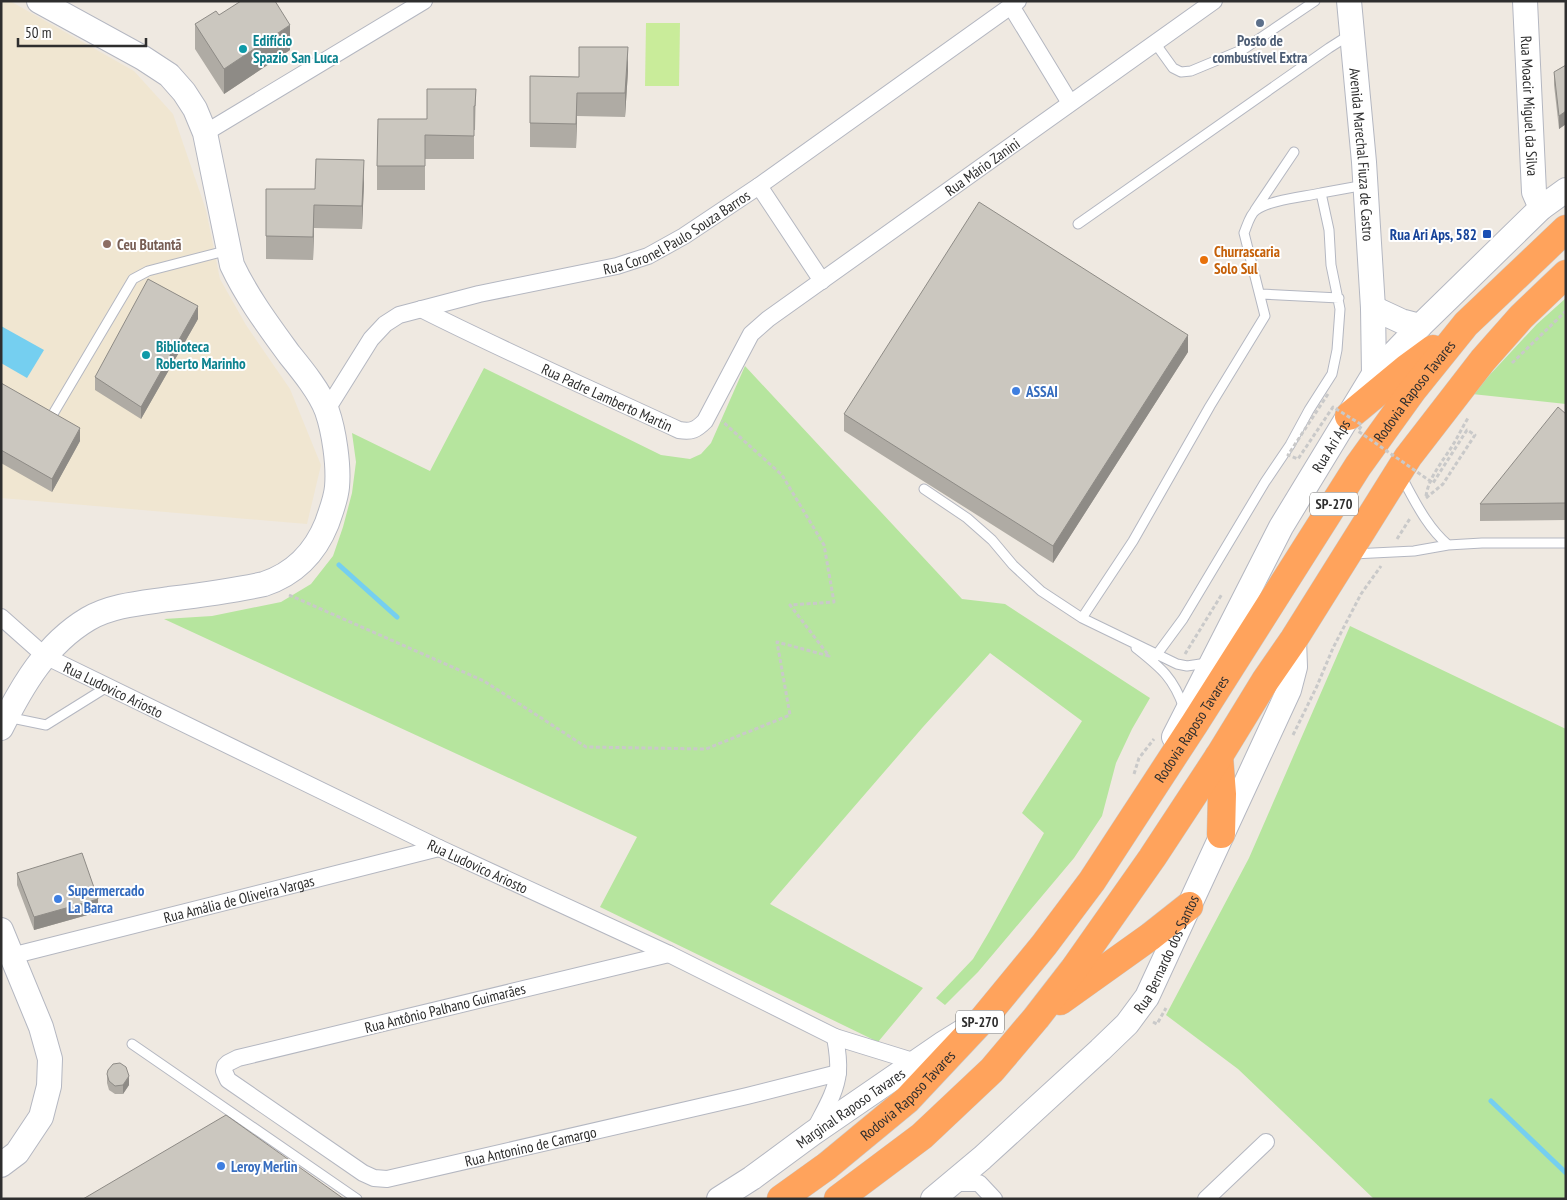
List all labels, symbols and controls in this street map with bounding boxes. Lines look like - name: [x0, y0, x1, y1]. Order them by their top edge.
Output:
- scale bar: [18, 15, 145, 47]
- marker: Posto de combustível Extra: [1254, 17, 1266, 29]
- text: 50 m: [25, 23, 51, 42]
- place label: Edifício Spazio San Luca: [253, 31, 338, 67]
- place label: Posto de combustível Extra: [1212, 31, 1308, 67]
- street label: Rua Moacir Miguel da Silva: [1517, 35, 1543, 176]
- marker: Edifício Spazio San Luca: [237, 43, 249, 55]
- street label: Avenida Marechal Fiuza de Castro: [1346, 67, 1378, 242]
- street label: Rua Mário Zanini: [941, 133, 1023, 200]
- street label: Rua Coronel Paulo Souza Barros: [601, 185, 753, 278]
- place label: Rua Ari Aps, 582: [1390, 225, 1477, 244]
- marker: Rua Ari Aps, 582: [1481, 228, 1493, 240]
- place label: Ceu Butantã: [117, 235, 182, 254]
- marker: Ceu Butantã: [101, 238, 113, 250]
- place label: Churrascaria Solo Sul: [1214, 242, 1280, 278]
- marker: Churrascaria Solo Sul: [1198, 254, 1210, 266]
- street label: Rodovia Raposo Tavares: [1369, 336, 1459, 446]
- place label: Biblioteca Roberto Marinho: [156, 337, 246, 373]
- marker: Biblioteca Roberto Marinho: [140, 349, 152, 361]
- street label: Rua Padre Lamberto Martin: [539, 359, 676, 435]
- place label: ASSAI: [1025, 382, 1058, 401]
- marker: ASSAI: [1010, 385, 1022, 397]
- street label: Rua Ari Aps: [1307, 416, 1354, 475]
- road number: SP-270: [1310, 492, 1358, 516]
- street label: Rua Ludovico Ariosto: [61, 657, 166, 722]
- street label: Rodovia Raposo Tavares: [1150, 672, 1232, 786]
- street label: Rua Ludovico Ariosto: [425, 835, 531, 897]
- street label: Rua Amália de Oliveira Vargas: [162, 870, 316, 927]
- place label: Supermercado La Barca: [68, 881, 145, 917]
- street label: Rua Bernardo dos Santos: [1129, 892, 1202, 1017]
- marker: Supermercado La Barca: [52, 893, 64, 905]
- street label: Rua Antônio Palhano Guimarães: [363, 979, 527, 1037]
- road number: SP-270: [956, 1010, 1004, 1034]
- street label: Rodovia Raposo Tavares: [856, 1046, 959, 1144]
- street label: Marginal Raposo Tavares: [792, 1063, 908, 1152]
- street label: Rua Antonino de Camargo: [463, 1122, 598, 1170]
- place label: Leroy Merlin: [231, 1157, 298, 1176]
- marker: Leroy Merlin: [215, 1160, 227, 1172]

